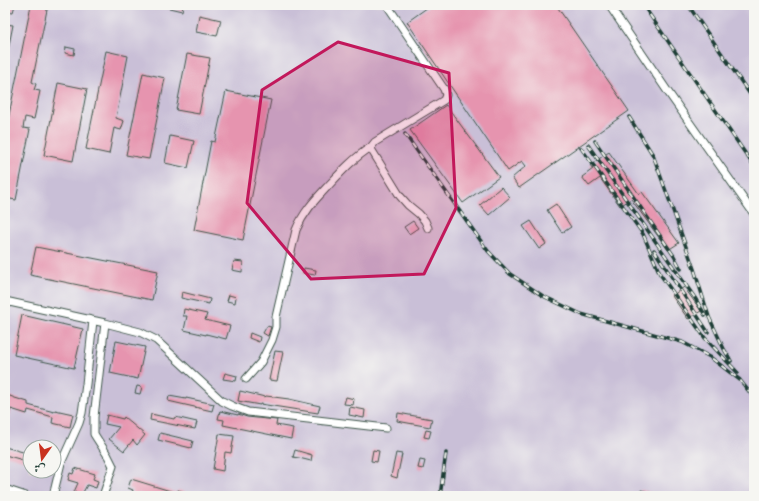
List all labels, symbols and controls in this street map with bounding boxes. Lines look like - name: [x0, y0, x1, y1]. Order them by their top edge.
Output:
- north arrow: [22, 439, 62, 479]
- text: ش: [33, 461, 47, 474]

